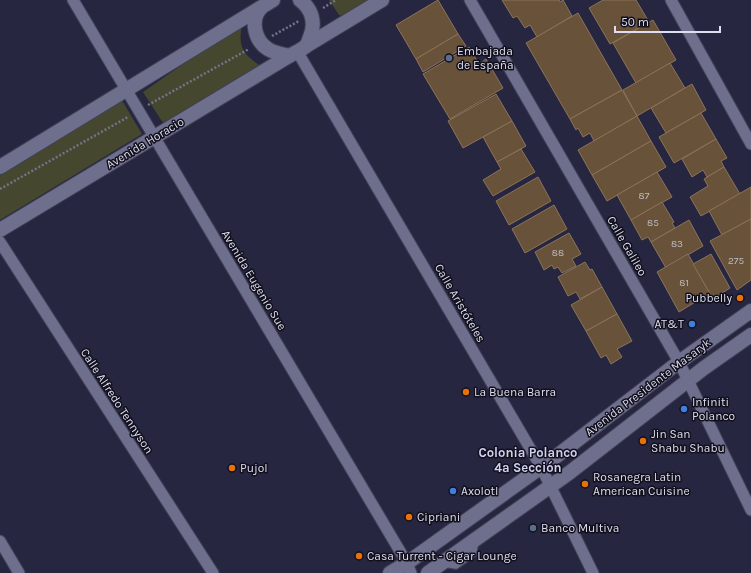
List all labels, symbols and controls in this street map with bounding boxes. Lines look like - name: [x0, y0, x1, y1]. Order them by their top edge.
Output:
- scale bar: [615, 8, 720, 34]
- text: 50 m: [621, 15, 649, 29]
- place label: Embajada de España: [457, 44, 514, 72]
- marker: Embajada de España: [444, 53, 454, 63]
- street label: Avenida Horacio: [104, 114, 186, 172]
- house number: 87: [639, 190, 650, 202]
- street label: Calle Galileo: [604, 213, 650, 279]
- house number: 85: [647, 217, 659, 229]
- street label: Avenida Eugenio Sue: [219, 228, 289, 332]
- house number: 83: [671, 238, 683, 250]
- house number: 88: [552, 247, 564, 259]
- house number: 275: [728, 255, 744, 267]
- street label: Calle Aristóteles: [432, 261, 488, 345]
- house number: 81: [679, 277, 689, 289]
- place label: Pubbelly: [685, 291, 732, 305]
- marker: Pubbelly: [735, 293, 745, 303]
- place label: AT&T: [655, 317, 684, 331]
- marker: AT&T: [687, 319, 697, 329]
- street label: Avenida Presidente Masaryk: [582, 335, 714, 439]
- street label: Calle Alfredo Tennyson: [78, 346, 156, 456]
- place label: La Buena Barra: [474, 385, 556, 399]
- marker: La Buena Barra: [461, 387, 471, 397]
- place label: Infiniti Polanco: [692, 395, 735, 423]
- marker: Infiniti Polanco: [679, 404, 689, 414]
- place label: Jin San Shabu Shabu: [651, 427, 725, 455]
- marker: Jin San Shabu Shabu: [638, 436, 648, 446]
- district label: Colonia Polanco 4ª Sección: [479, 445, 577, 475]
- place label: Pujol: [240, 461, 268, 475]
- marker: Pujol: [227, 463, 237, 473]
- place label: Rosanegra Latin American Cuisine: [593, 470, 690, 498]
- marker: Rosanegra Latin American Cuisine: [580, 479, 590, 489]
- place label: Axolotl: [461, 484, 498, 498]
- marker: Axolotl: [448, 486, 458, 496]
- place label: Cipriani: [417, 510, 460, 524]
- marker: Cipriani: [404, 512, 414, 522]
- place label: Banco Multiva: [541, 521, 619, 535]
- marker: Banco Multiva: [528, 523, 538, 533]
- place label: Casa Turrent - Cigar Lounge: [367, 549, 517, 563]
- marker: Casa Turrent - Cigar Lounge: [354, 551, 364, 561]

